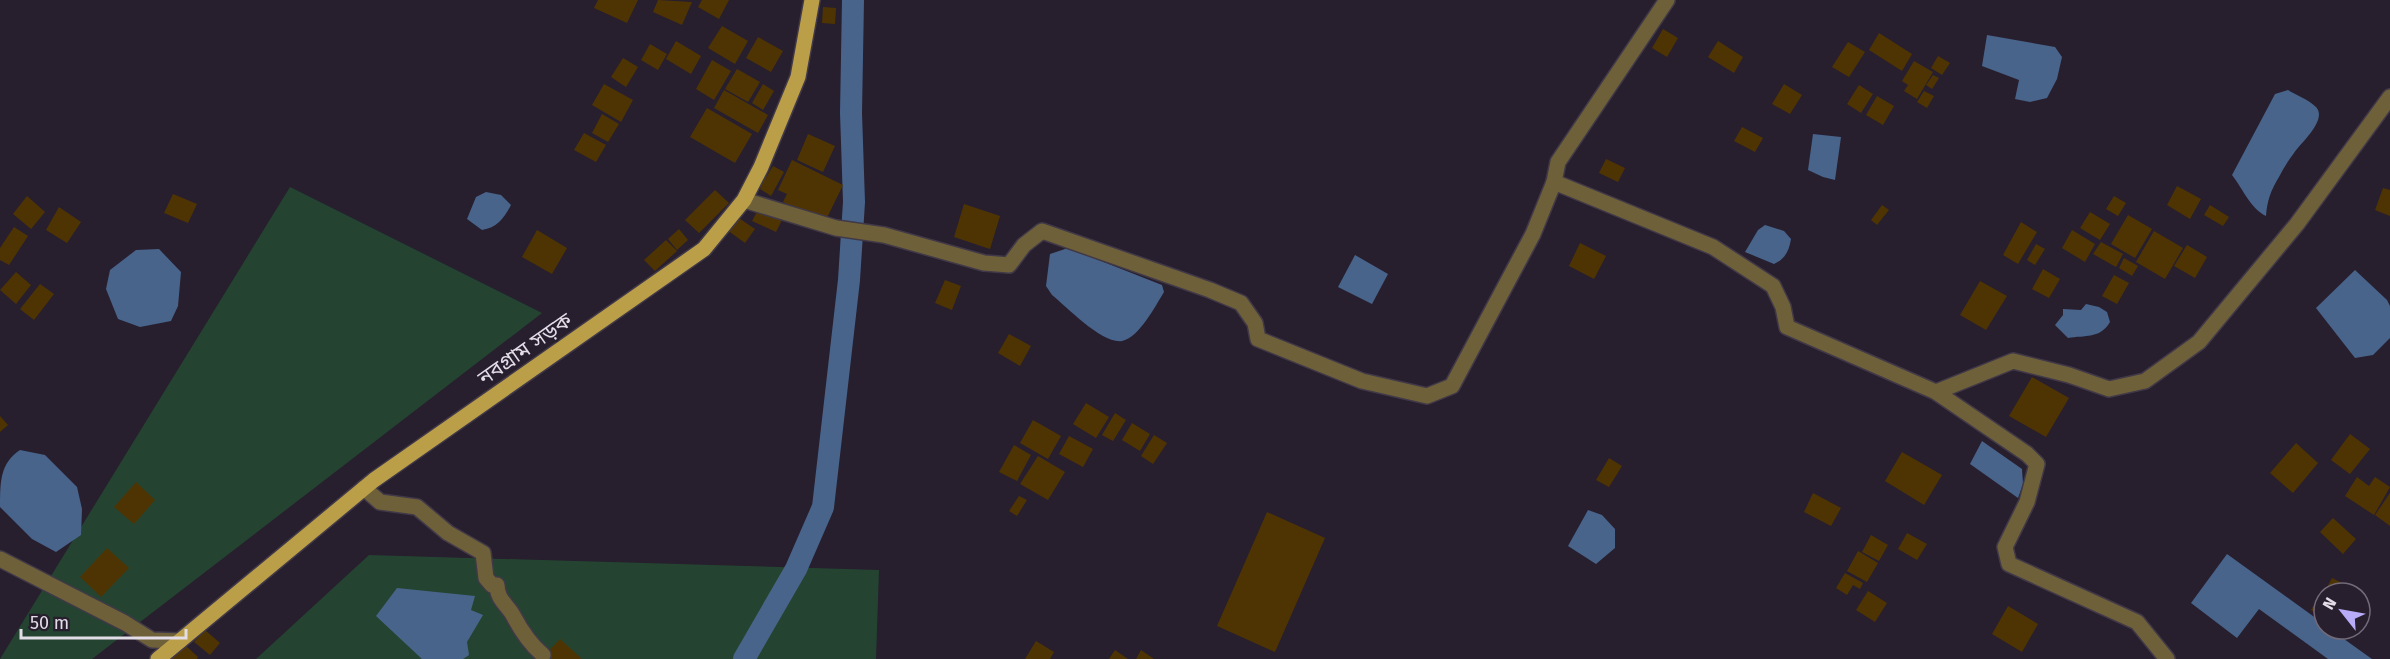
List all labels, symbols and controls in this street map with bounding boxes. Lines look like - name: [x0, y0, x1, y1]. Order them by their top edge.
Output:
- street label: নবগ্রাম সড়ক: [472, 307, 578, 391]
- north arrow: [2312, 581, 2372, 641]
- text: N: [2319, 594, 2340, 613]
- scale bar: [21, 602, 186, 640]
- text: 50 m: [30, 612, 69, 634]

